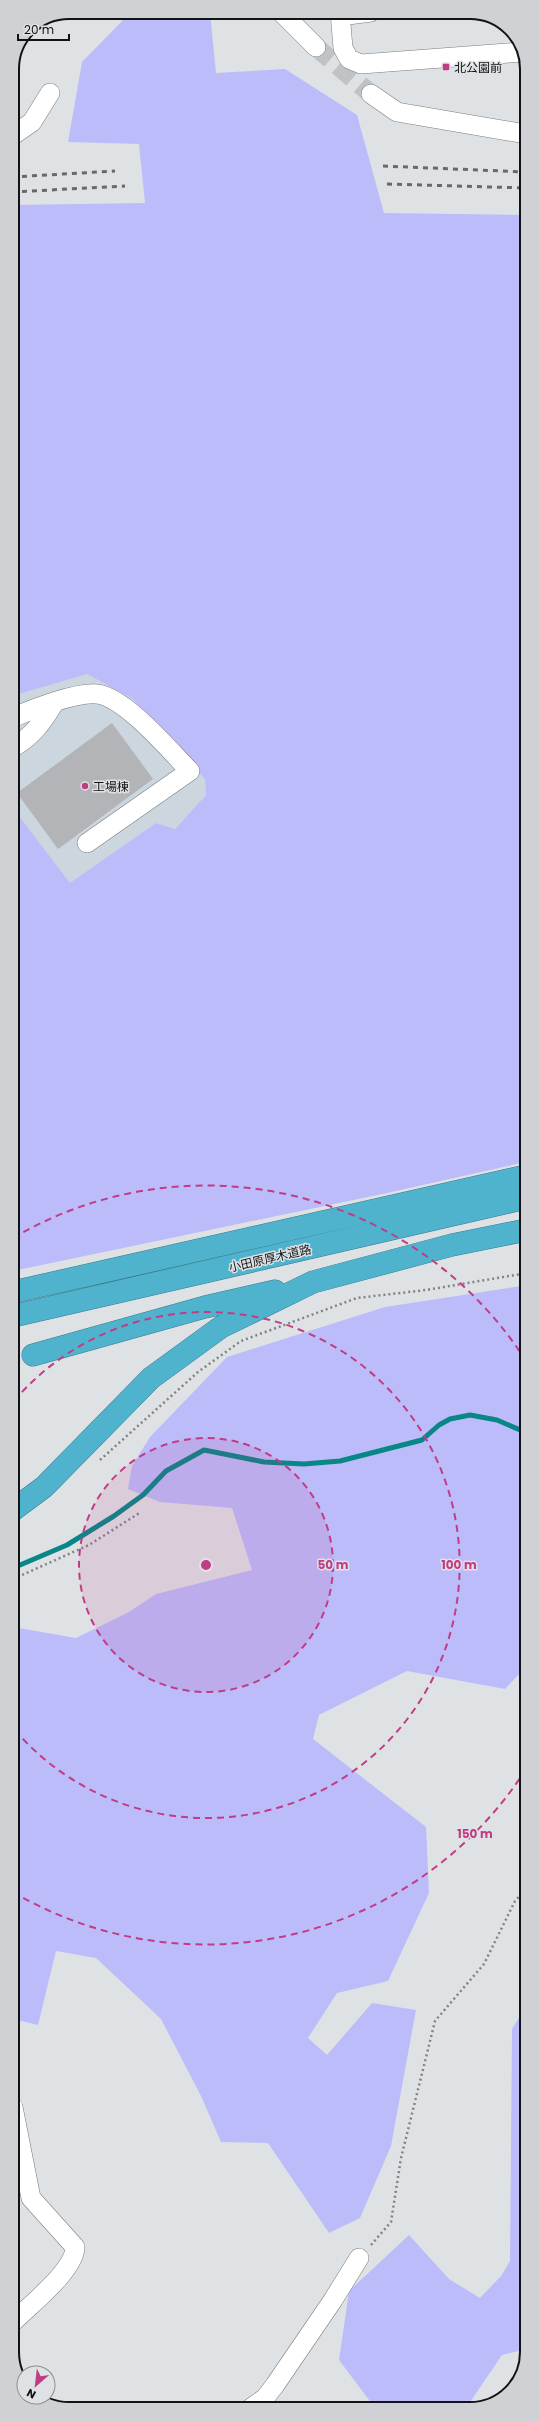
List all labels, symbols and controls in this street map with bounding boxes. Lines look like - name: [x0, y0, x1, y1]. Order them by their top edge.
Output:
- scale bar: [18, 16, 69, 42]
- text: 20 m: [24, 21, 54, 38]
- place label: 北公園前: [454, 59, 502, 76]
- marker: 北公園前: [441, 62, 451, 72]
- place label: 工場棟: [93, 778, 129, 795]
- marker: 工場棟: [80, 781, 90, 791]
- street label: 小田原厚木道路: [227, 1240, 313, 1276]
- text: 50 m: [318, 1556, 349, 1573]
- text: 100 m: [441, 1556, 477, 1573]
- centre of rings: [199, 1558, 213, 1572]
- text: 150 m: [457, 1825, 493, 1842]
- north arrow: [16, 2365, 56, 2405]
- text: N: [24, 2385, 39, 2403]

